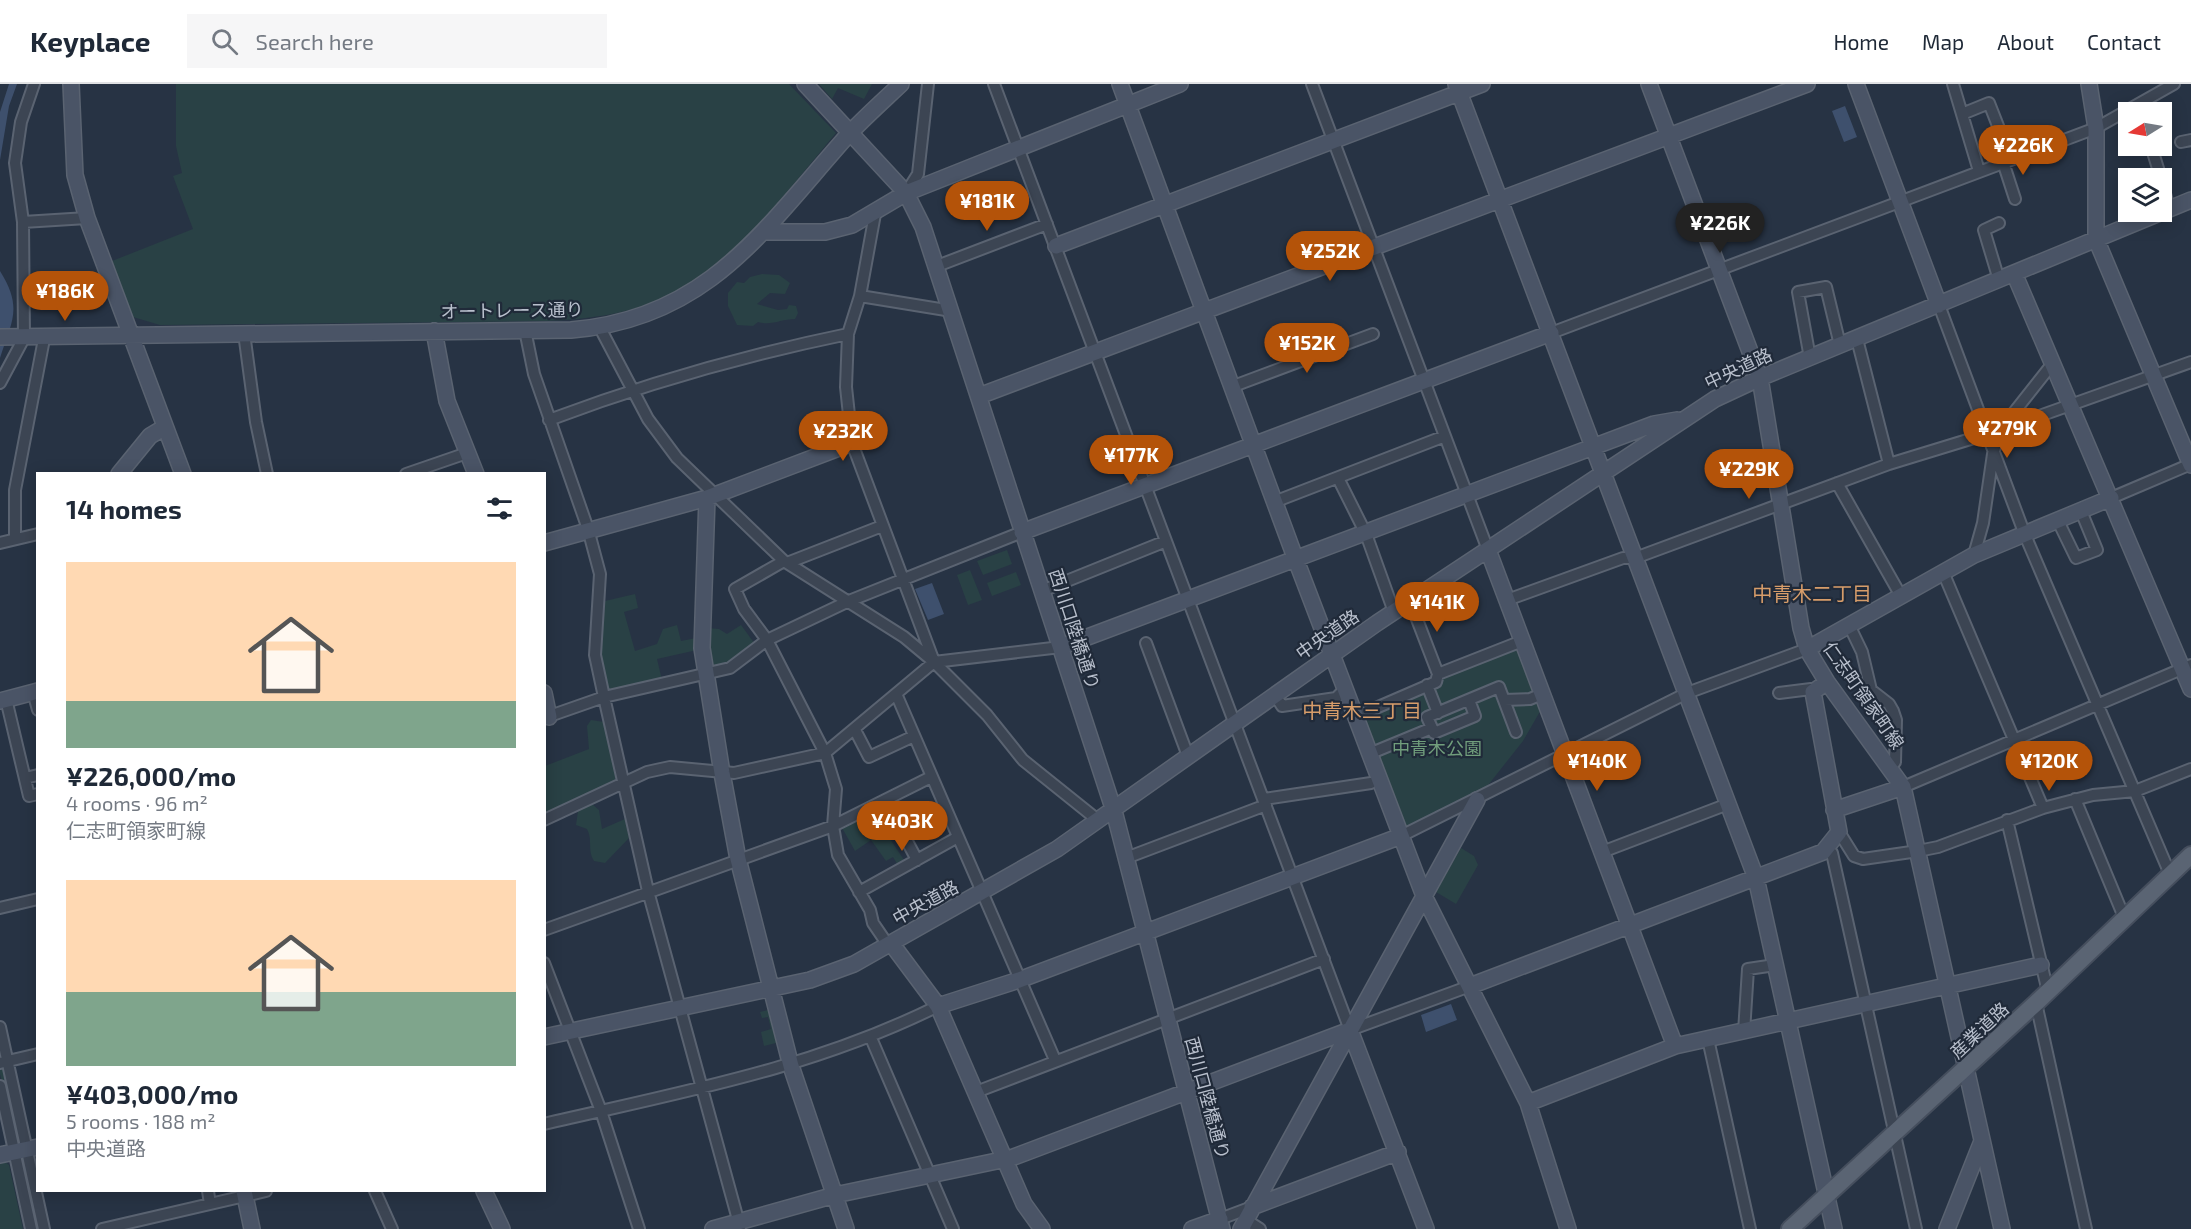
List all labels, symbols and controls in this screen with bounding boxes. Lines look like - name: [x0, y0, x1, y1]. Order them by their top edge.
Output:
- search box: [187, 14, 607, 68]
- text: Keyplace: [30, 24, 151, 58]
- icon: search: [208, 25, 241, 58]
- text: Search here: [256, 28, 374, 54]
- text: Home: [1833, 29, 1889, 54]
- text: Map: [1922, 29, 1964, 54]
- text: About: [1997, 29, 2054, 54]
- text: Contact: [2087, 29, 2161, 54]
- north arrow: [2118, 102, 2172, 156]
- map controls: [2118, 102, 2172, 222]
- pin: ¥226K: [1981, 125, 2065, 176]
- text: ¥226K: [1993, 132, 2054, 156]
- button: layers: [2118, 168, 2172, 222]
- pin: ¥181K: [945, 181, 1029, 232]
- text: ¥181K: [959, 188, 1015, 212]
- pin: ¥226K: [1678, 203, 1762, 254]
- text: ¥226K: [1690, 210, 1751, 234]
- pin: ¥252K: [1288, 231, 1372, 282]
- text: ¥252K: [1300, 238, 1360, 262]
- pin: ¥186K: [23, 271, 107, 322]
- text: ¥186K: [36, 278, 94, 302]
- street label: オートレース通り: [440, 298, 584, 322]
- pin: ¥152K: [1265, 323, 1349, 374]
- text: ¥152K: [1278, 330, 1336, 354]
- street label: 中央道路: [1701, 343, 1775, 393]
- pin: ¥279K: [1965, 408, 2049, 459]
- pin: ¥232K: [801, 411, 885, 462]
- text: ¥279K: [1977, 415, 2037, 439]
- text: ¥232K: [813, 418, 873, 442]
- pin: ¥177K: [1089, 435, 1173, 486]
- text: ¥177K: [1103, 442, 1159, 466]
- pin: ¥229K: [1707, 449, 1791, 500]
- text: ¥229K: [1719, 456, 1780, 480]
- icon: filters: [483, 492, 516, 525]
- text: 14 homes: [66, 493, 182, 524]
- street label: 西川口陸橋通り: [1045, 566, 1105, 692]
- district label: 中青木二丁目: [1752, 581, 1872, 605]
- pin: ¥141K: [1395, 582, 1479, 633]
- text: ¥141K: [1409, 589, 1465, 613]
- icon: home: [237, 601, 345, 709]
- street label: 中央道路: [1291, 604, 1363, 664]
- street label: 仁志町領家町線: [1819, 637, 1909, 753]
- district label: 中青木三丁目: [1302, 698, 1422, 722]
- park label: 中青木公園: [1392, 737, 1482, 759]
- pin: ¥140K: [1555, 741, 1639, 792]
- pin: ¥120K: [2007, 741, 2091, 792]
- text: ¥140K: [1567, 748, 1627, 772]
- text: ¥120K: [2020, 748, 2078, 772]
- text: ¥226,000/mo: [66, 760, 236, 791]
- text: 4 rooms · 96 m²: [66, 791, 208, 815]
- pin: ¥403K: [860, 801, 944, 852]
- text: ¥403K: [871, 808, 933, 832]
- text: 仁志町領家町線: [66, 818, 206, 842]
- street label: 中央道路: [888, 875, 962, 929]
- icon: home: [237, 919, 345, 1027]
- street label: 産業道路: [1945, 997, 2013, 1063]
- street label: 西川口陸橋通り: [1181, 1034, 1235, 1162]
- text: ¥403,000/mo: [66, 1078, 238, 1109]
- text: 5 rooms · 188 m²: [66, 1109, 215, 1133]
- text: 中央道路: [66, 1136, 146, 1160]

